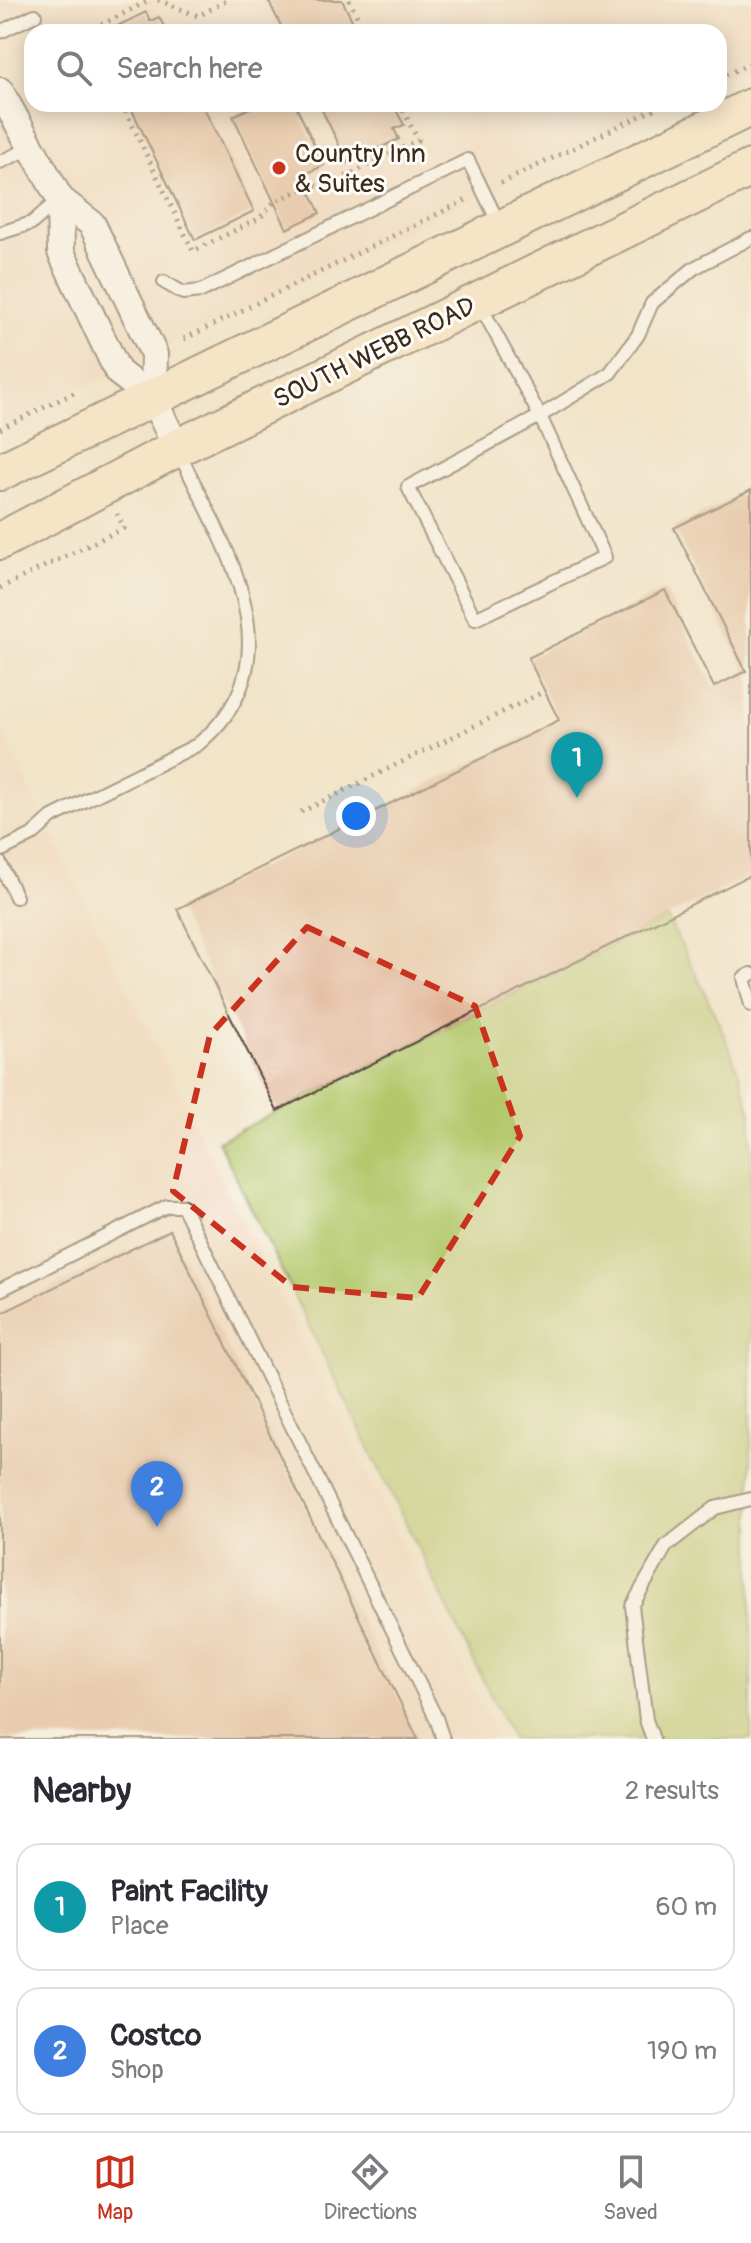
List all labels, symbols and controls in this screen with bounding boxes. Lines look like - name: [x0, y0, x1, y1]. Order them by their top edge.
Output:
- search box: [24, 24, 727, 112]
- icon: search: [52, 46, 96, 90]
- text: Search here: [116, 50, 263, 87]
- place label: Country Inn & Suites: [295, 138, 426, 200]
- marker: Country Inn & Suites: [270, 159, 288, 177]
- street label: SOUTH WEBB ROAD: [268, 290, 481, 416]
- pin: 1: [551, 732, 603, 798]
- your location: [336, 796, 376, 836]
- pin: 2: [131, 1461, 183, 1527]
- text: Nearby: [32, 1770, 131, 1813]
- text: 2 results: [625, 1775, 719, 1807]
- text: Paint Facility: [110, 1873, 268, 1910]
- text: 1: [55, 1891, 65, 1923]
- text: 60 m: [655, 1891, 717, 1923]
- text: Place: [110, 1910, 169, 1942]
- text: Costco: [110, 2017, 201, 2054]
- text: 2: [53, 2035, 67, 2067]
- text: 190 m: [647, 2035, 717, 2067]
- text: Shop: [110, 2054, 164, 2086]
- tab: Map: [93, 2150, 137, 2226]
- tab: Directions: [324, 2150, 417, 2226]
- tab: Saved: [603, 2150, 658, 2226]

